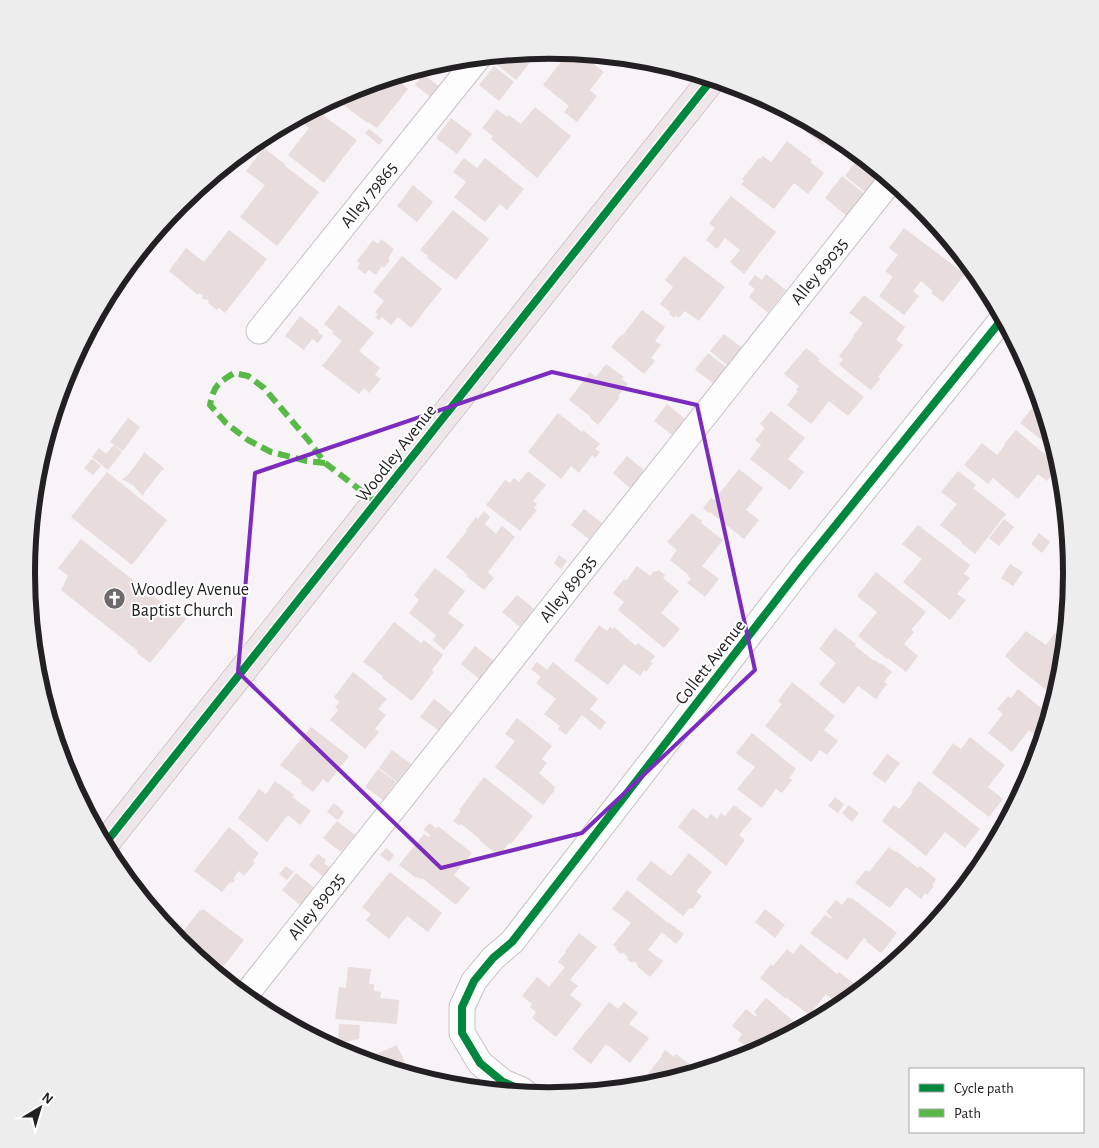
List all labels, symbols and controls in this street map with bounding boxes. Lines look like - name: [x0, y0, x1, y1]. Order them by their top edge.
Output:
- street label: Alley 79865: [338, 159, 401, 231]
- street label: Alley 89035: [788, 235, 851, 309]
- street label: Woodley Avenue: [353, 402, 440, 506]
- street label: Alley 89035: [536, 552, 600, 626]
- place label: Woodley Avenue Baptist Church: [131, 581, 249, 620]
- church icon: Woodley Avenue Baptist Church: [103, 587, 127, 611]
- street label: Collett Avenue: [672, 617, 749, 708]
- street label: Alley 89035: [285, 870, 349, 944]
- legend: [909, 1068, 1084, 1133]
- text: Cycle path: [954, 1081, 1014, 1096]
- north arrow: [15, 1083, 65, 1133]
- text: N: [39, 1090, 56, 1107]
- text: Path: [954, 1106, 981, 1121]

